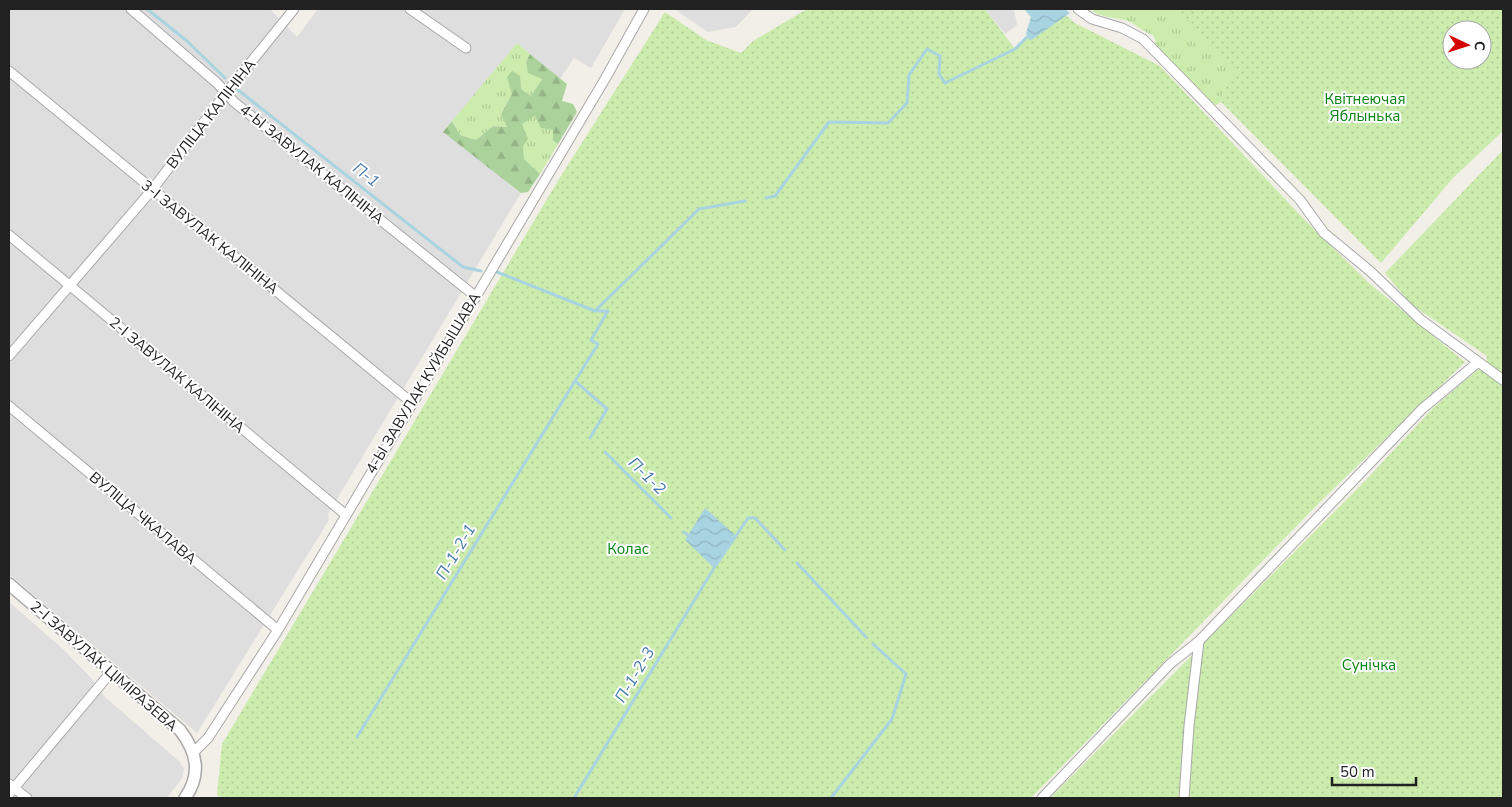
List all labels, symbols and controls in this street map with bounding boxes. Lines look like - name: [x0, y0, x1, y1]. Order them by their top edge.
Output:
- north arrow: [1442, 20, 1492, 70]
- text: С: [1470, 40, 1489, 52]
- street label: ВУЛІЦА КАЛІНІНА: [162, 55, 260, 173]
- park label: Квітнеючая Яблынька: [1324, 89, 1406, 126]
- street label: 4-Ы ЗАВУЛАК КАЛІНІНА: [236, 100, 388, 228]
- water label: П-1: [348, 158, 384, 192]
- street label: 3-І ЗАВУЛАК КАЛІНІНА: [137, 175, 283, 299]
- street label: 4-Ы ЗАВУЛАК КУЙБЫШАВА: [361, 289, 485, 477]
- street label: 2-І ЗАВУЛАК КАЛІНІНА: [105, 312, 249, 438]
- water label: П-1-2: [623, 452, 671, 500]
- street label: ВУЛІЦА ЧКАЛАВА: [85, 467, 201, 569]
- water label: П-1-2-1: [431, 520, 481, 584]
- park label: Колас: [607, 539, 649, 559]
- street label: 2-І ЗАВУЛАК ЦІМІРАЗЕВА: [26, 596, 182, 736]
- water label: П-1-2-3: [610, 643, 660, 707]
- park label: Сунічка: [1342, 655, 1396, 675]
- scale bar: [1332, 754, 1416, 786]
- text: 50 m: [1340, 762, 1375, 782]

